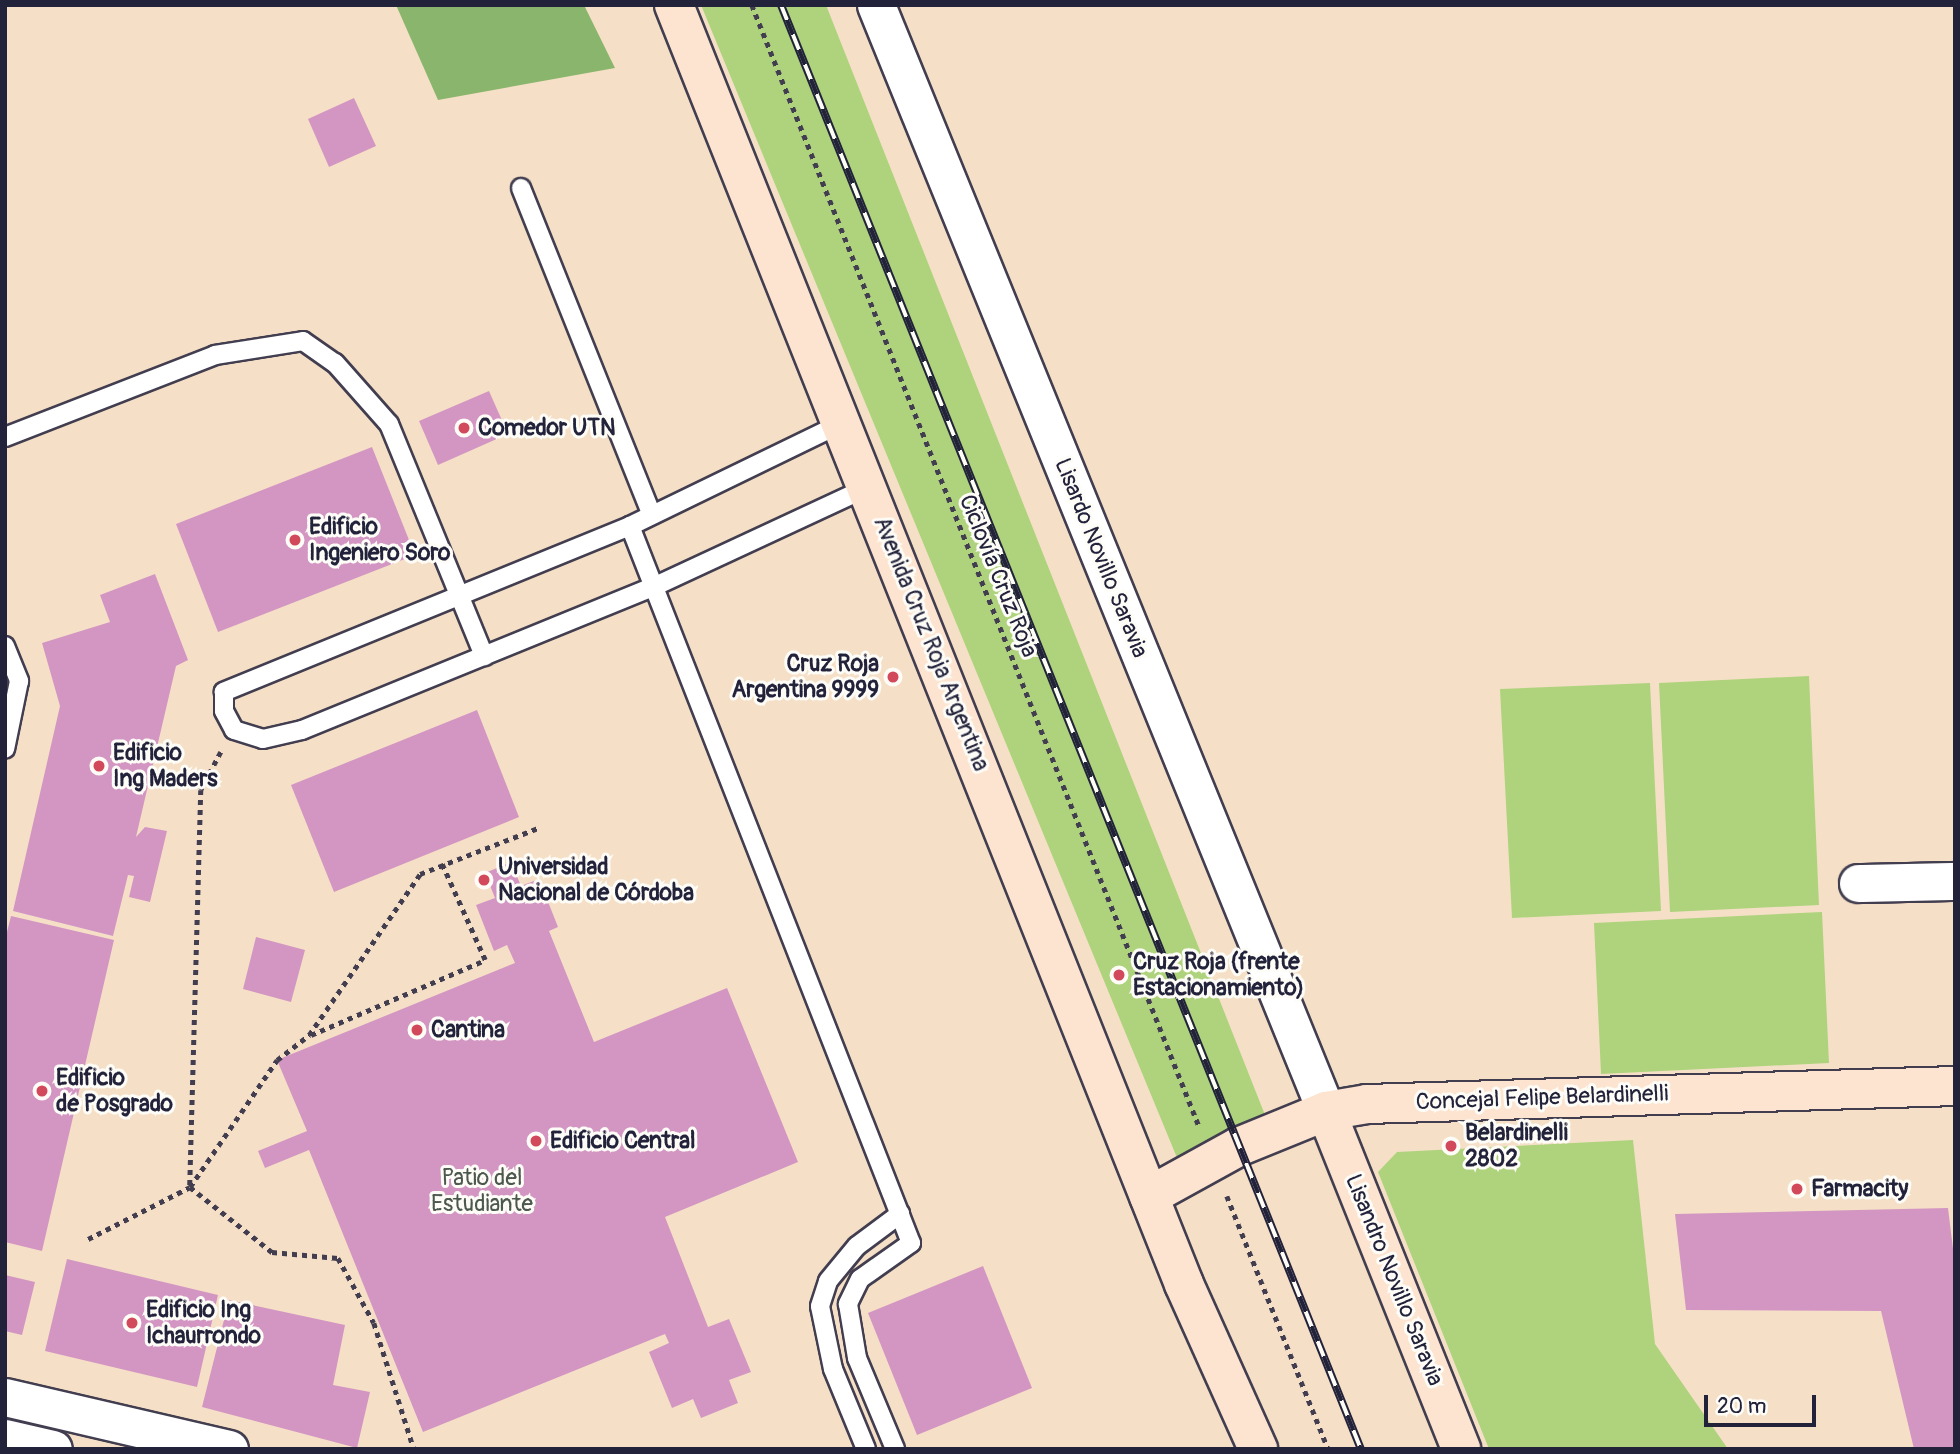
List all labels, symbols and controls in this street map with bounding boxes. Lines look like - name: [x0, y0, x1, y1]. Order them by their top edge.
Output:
- place label: Comedor UTN: [478, 414, 616, 442]
- marker: Comedor UTN: [456, 420, 472, 436]
- street label: Lisardo Novillo Saravia: [1048, 454, 1154, 662]
- street label: Ciclovía Cruz Roja: [953, 491, 1043, 661]
- place label: Edificio Ingeniero Soro: [309, 513, 450, 567]
- street label: Avenida Cruz Roja Argentina: [867, 513, 995, 775]
- marker: Edificio Ingeniero Soro: [287, 532, 303, 548]
- place label: Cruz Roja Argentina 9999: [731, 650, 879, 704]
- marker: Cruz Roja Argentina 9999: [885, 669, 901, 685]
- place label: Edificio Ing Maders: [113, 739, 218, 793]
- marker: Edificio Ing Maders: [91, 758, 107, 774]
- place label: Universidad Nacional de Córdoba: [498, 853, 694, 907]
- marker: Universidad Nacional de Córdoba: [476, 872, 492, 888]
- place label: Cruz Roja (frente Estacionamiento): [1133, 948, 1304, 1002]
- marker: Cruz Roja (frente Estacionamiento): [1111, 967, 1127, 983]
- place label: Cantina: [431, 1016, 505, 1044]
- marker: Cantina: [409, 1022, 425, 1038]
- place label: Edificio de Posgrado: [56, 1064, 173, 1118]
- street label: Concejal Felipe Belardinelli: [1415, 1080, 1669, 1116]
- marker: Edificio de Posgrado: [34, 1083, 50, 1099]
- place label: Belardinelli 2802: [1465, 1119, 1568, 1173]
- place label: Edificio Central: [550, 1127, 695, 1155]
- marker: Edificio Central: [528, 1133, 544, 1149]
- marker: Belardinelli 2802: [1443, 1138, 1459, 1154]
- park label: Patio del Estudiante: [431, 1164, 533, 1218]
- street label: Lisandro Novillo Saravia: [1339, 1170, 1449, 1390]
- place label: Farmacity: [1811, 1175, 1908, 1203]
- marker: Farmacity: [1789, 1181, 1805, 1197]
- place label: Edificio Ing Ichaurrondo: [146, 1296, 261, 1350]
- marker: Edificio Ing Ichaurrondo: [124, 1315, 140, 1331]
- scale bar: [1708, 1380, 1820, 1424]
- text: 20 m: [1717, 1393, 1766, 1420]

